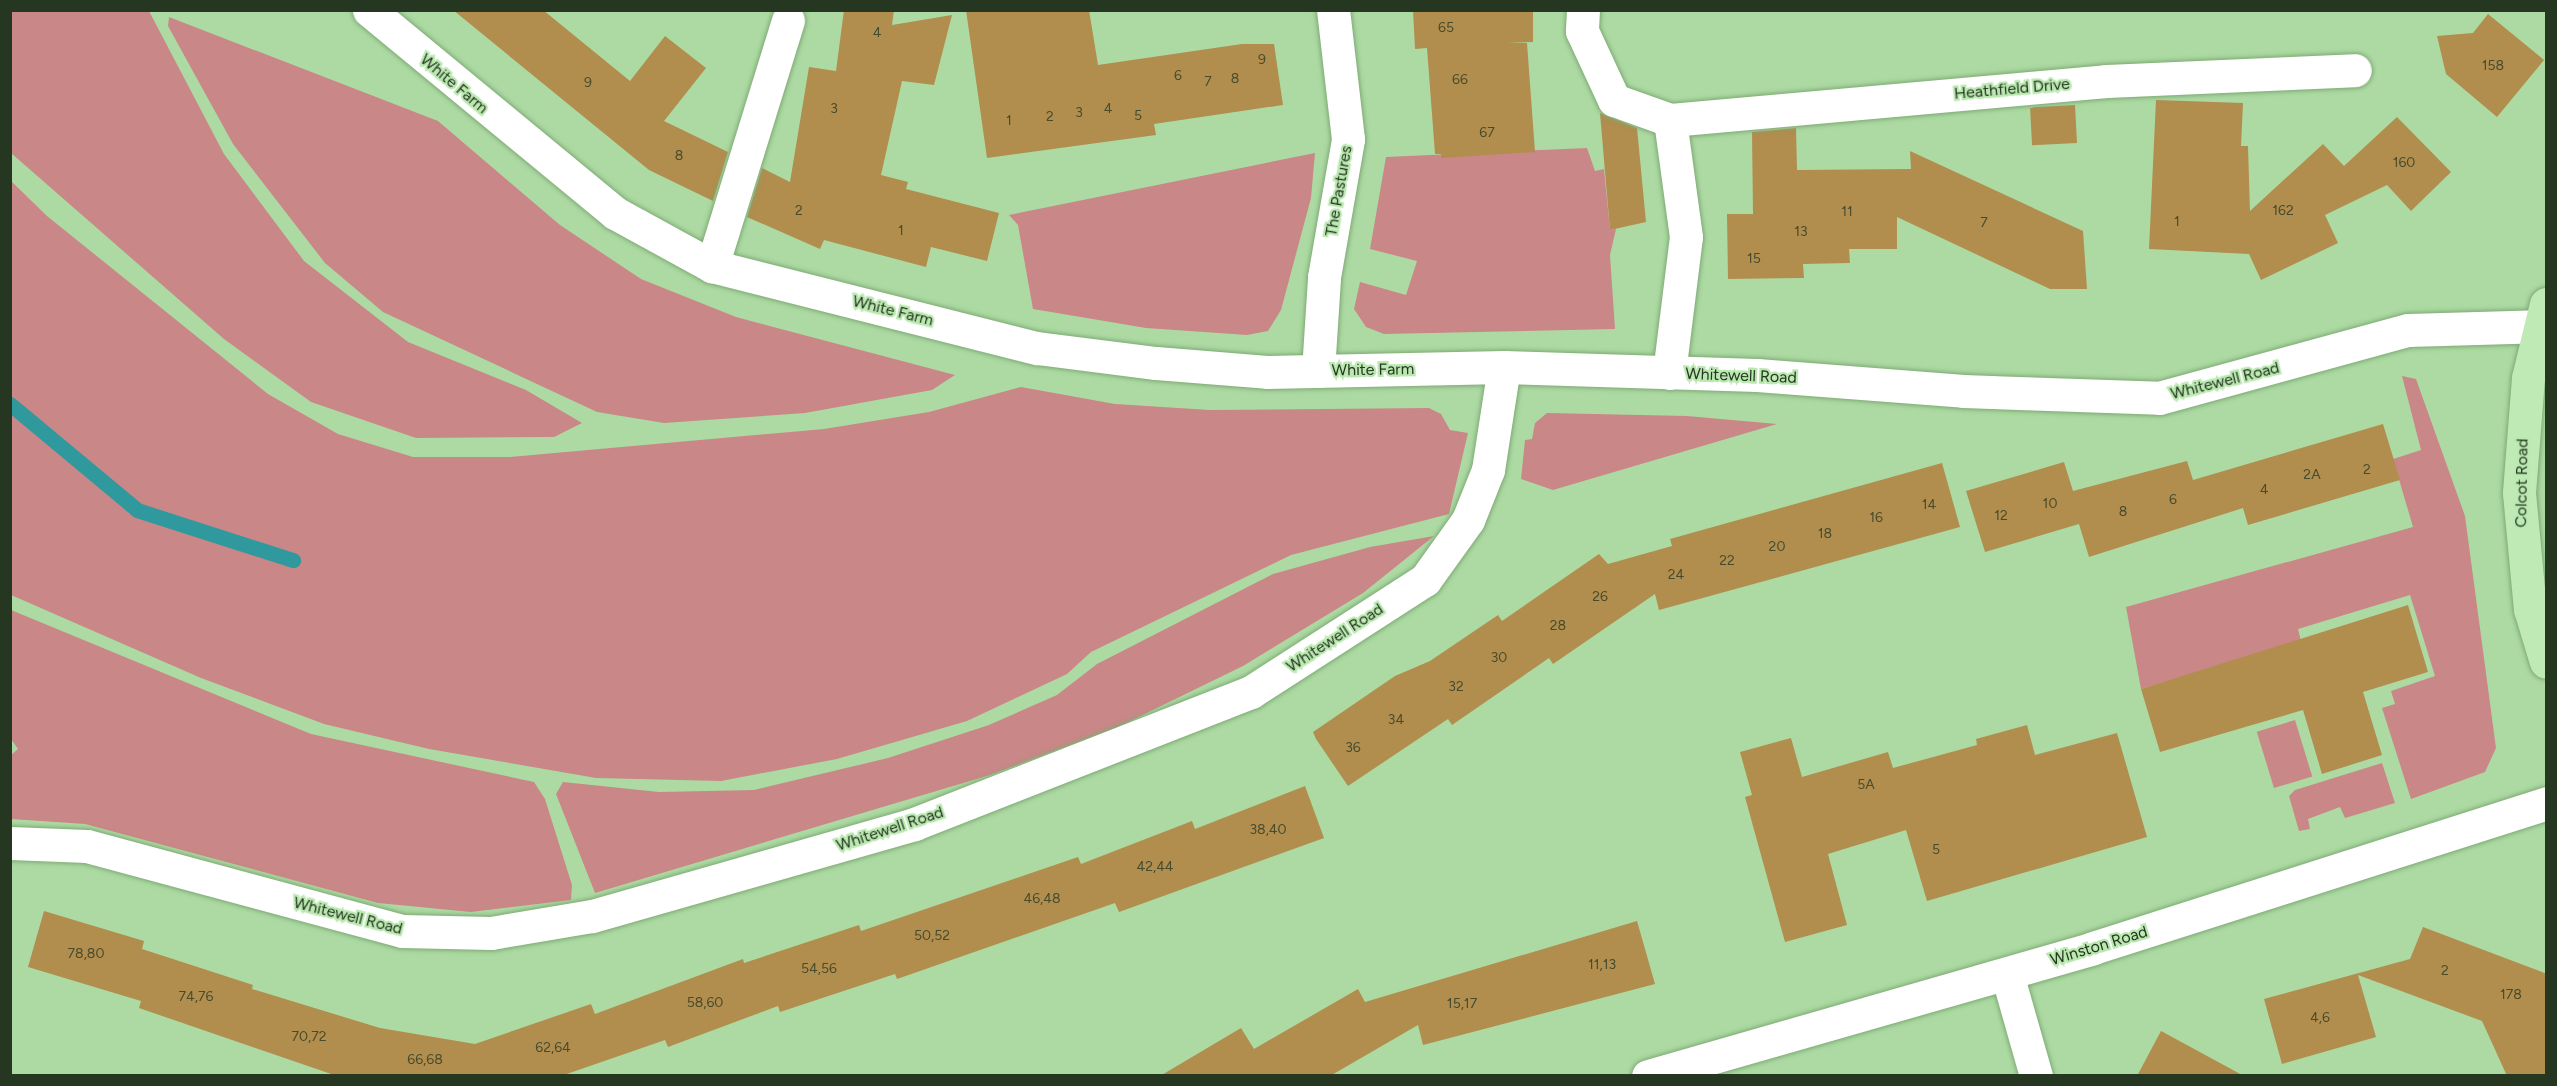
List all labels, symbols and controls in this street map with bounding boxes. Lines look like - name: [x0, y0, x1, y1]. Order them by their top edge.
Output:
- house number: 65: [1438, 20, 1454, 36]
- house number: 4: [873, 25, 881, 41]
- street label: White Farm: [416, 50, 492, 118]
- house number: 9: [1258, 52, 1266, 68]
- house number: 158: [2482, 58, 2504, 74]
- house number: 6: [1174, 68, 1182, 84]
- house number: 8: [1231, 71, 1239, 87]
- house number: 66: [1452, 72, 1468, 88]
- house number: 7: [1204, 74, 1212, 90]
- street label: Heathfield Drive: [1953, 74, 2071, 104]
- house number: 9: [584, 75, 592, 91]
- house number: 3: [830, 101, 838, 117]
- house number: 4: [1104, 101, 1112, 117]
- house number: 3: [1075, 105, 1083, 121]
- house number: 5: [1134, 108, 1142, 124]
- house number: 2: [1046, 109, 1054, 125]
- house number: 1: [1006, 113, 1012, 129]
- house number: 67: [1479, 125, 1495, 141]
- street label: The Pastures: [1322, 144, 1356, 238]
- house number: 8: [675, 148, 683, 164]
- house number: 160: [2393, 155, 2415, 171]
- house number: 2: [795, 203, 803, 219]
- house number: 162: [2272, 203, 2294, 219]
- house number: 11: [1841, 204, 1853, 220]
- house number: 1: [2174, 214, 2180, 230]
- house number: 7: [1980, 215, 1988, 231]
- house number: 1: [898, 223, 904, 239]
- house number: 13: [1794, 224, 1808, 240]
- house number: 15: [1747, 251, 1761, 267]
- street label: White Farm: [851, 292, 935, 330]
- street label: Whitewell Road: [2169, 358, 2281, 404]
- street label: White Farm: [1332, 360, 1414, 380]
- street label: Whitewell Road: [1685, 364, 1797, 388]
- street label: Colcot Road: [2512, 438, 2532, 528]
- house number: 2: [2363, 462, 2371, 478]
- house number: 2A: [2303, 467, 2321, 483]
- house number: 4: [2260, 482, 2268, 498]
- house number: 6: [2169, 492, 2177, 508]
- house number: 10: [2043, 496, 2057, 512]
- house number: 14: [1922, 497, 1936, 513]
- house number: 8: [2119, 504, 2127, 520]
- house number: 12: [1994, 508, 2008, 524]
- house number: 16: [1869, 510, 1883, 526]
- house number: 18: [1818, 526, 1832, 542]
- house number: 20: [1769, 539, 1785, 555]
- house number: 22: [1719, 553, 1735, 569]
- house number: 24: [1668, 567, 1684, 583]
- house number: 26: [1592, 589, 1608, 605]
- street label: Whitewell Road: [1283, 600, 1387, 676]
- house number: 28: [1550, 618, 1566, 634]
- house number: 30: [1491, 650, 1507, 666]
- house number: 32: [1448, 679, 1464, 695]
- house number: 34: [1388, 712, 1404, 728]
- house number: 36: [1345, 740, 1361, 756]
- house number: 5A: [1857, 777, 1875, 793]
- street label: Whitewell Road: [834, 803, 946, 855]
- house number: 38,40: [1249, 822, 1287, 838]
- house number: 5: [1932, 842, 1940, 858]
- house number: 42,44: [1136, 859, 1174, 875]
- house number: 46,48: [1023, 891, 1061, 907]
- street label: Whitewell Road: [292, 893, 404, 939]
- street label: Winston Road: [2048, 922, 2150, 970]
- house number: 50,52: [914, 928, 950, 944]
- house number: 78,80: [68, 946, 104, 962]
- house number: 11,13: [1588, 957, 1616, 973]
- house number: 54,56: [801, 961, 837, 977]
- house number: 2: [2441, 963, 2449, 979]
- house number: 178: [2500, 987, 2522, 1003]
- house number: 74,76: [179, 989, 213, 1005]
- house number: 58,60: [687, 995, 723, 1011]
- house number: 15,17: [1447, 996, 1477, 1012]
- house number: 4,6: [2310, 1010, 2330, 1026]
- house number: 70,72: [292, 1029, 326, 1045]
- house number: 62,64: [535, 1040, 571, 1056]
- house number: 66,68: [407, 1052, 443, 1068]

